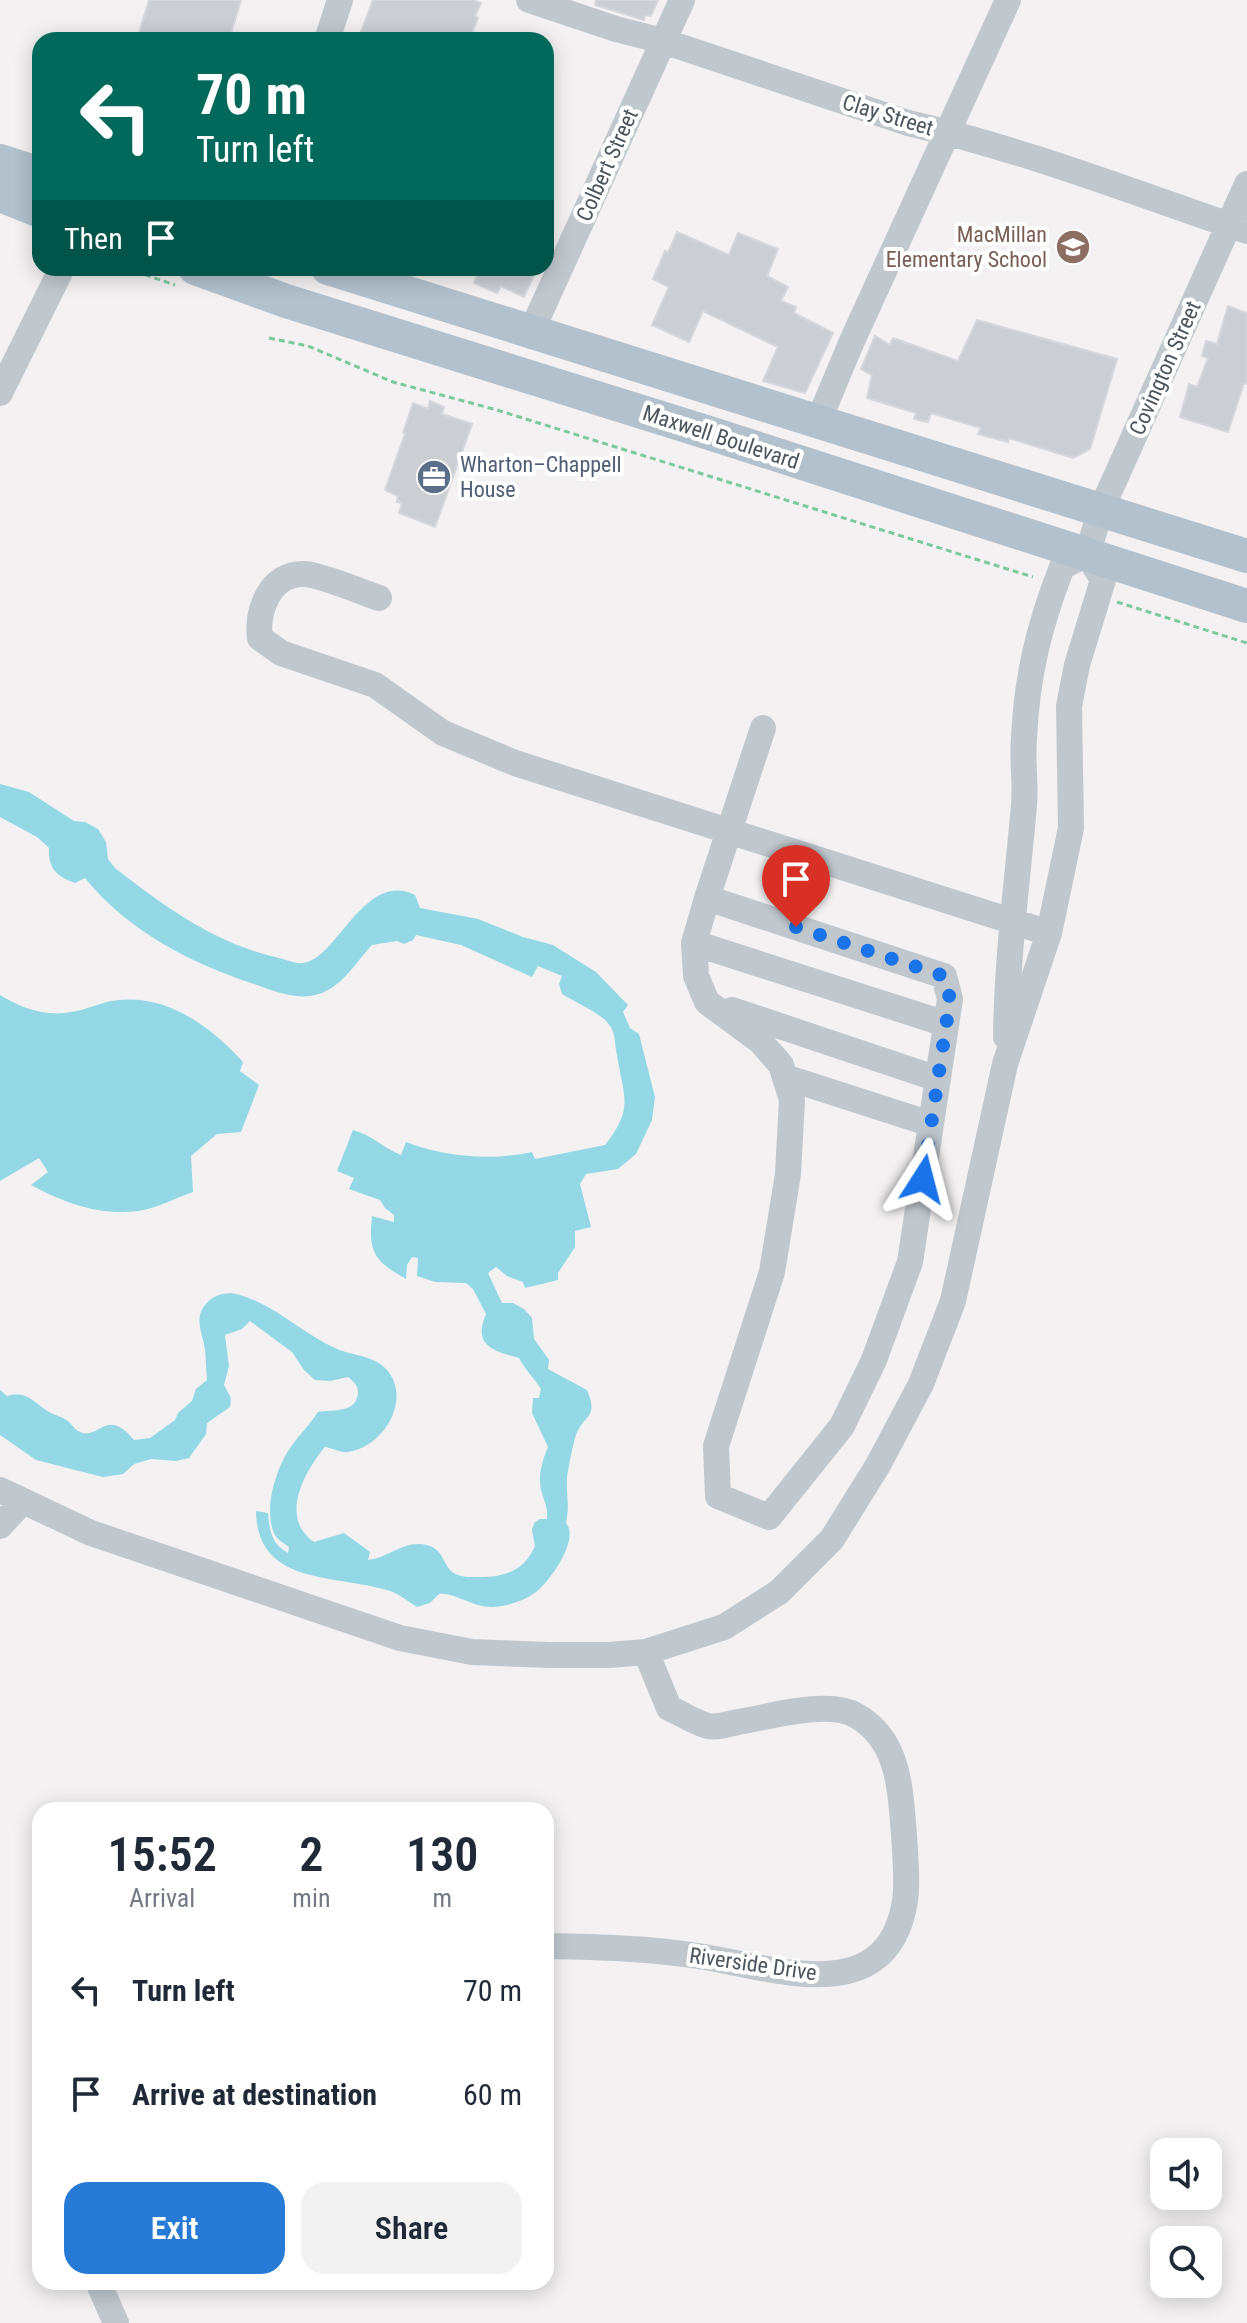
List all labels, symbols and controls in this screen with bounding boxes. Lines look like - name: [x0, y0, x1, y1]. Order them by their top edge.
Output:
- text: 70 m: [196, 62, 307, 128]
- icon: left: [64, 64, 168, 168]
- street label: Clay Street: [840, 89, 936, 141]
- street label: Colbert Street: [571, 105, 643, 225]
- text: Turn left: [196, 129, 314, 171]
- icon: arrive: [139, 216, 183, 260]
- text: Then: [64, 221, 123, 256]
- place label: MacMillan Elementary School: [886, 222, 1047, 272]
- school or university icon: MacMillan Elementary School: [1054, 228, 1092, 266]
- street label: Covington Street: [1124, 297, 1206, 439]
- street label: Maxwell Boulevard: [640, 400, 802, 474]
- place label: Wharton–Chappell House: [460, 452, 622, 502]
- office icon: Wharton–Chappell House: [415, 458, 453, 496]
- pin: [762, 845, 830, 927]
- icon: arrive: [774, 857, 818, 901]
- position arrow: [881, 1137, 965, 1221]
- text: 15:52: [108, 1826, 217, 1883]
- text: 2: [299, 1826, 323, 1883]
- text: 130: [406, 1826, 478, 1883]
- text: Arrival: [129, 1883, 195, 1913]
- text: min: [292, 1883, 330, 1913]
- text: m: [432, 1883, 452, 1913]
- street label: Riverside Drive: [688, 1943, 818, 1985]
- icon: left: [64, 1968, 108, 2012]
- text: Turn left: [132, 1973, 235, 2008]
- text: 70 m: [463, 1973, 522, 2008]
- icon: arrive: [64, 2072, 108, 2116]
- text: Arrive at destination: [132, 2077, 377, 2112]
- text: 60 m: [463, 2077, 522, 2112]
- map controls: [1150, 2138, 1222, 2298]
- button: sound: [1150, 2138, 1222, 2210]
- button: Exit: [64, 2182, 285, 2274]
- button: Share: [301, 2182, 522, 2274]
- button: search: [1150, 2226, 1222, 2298]

